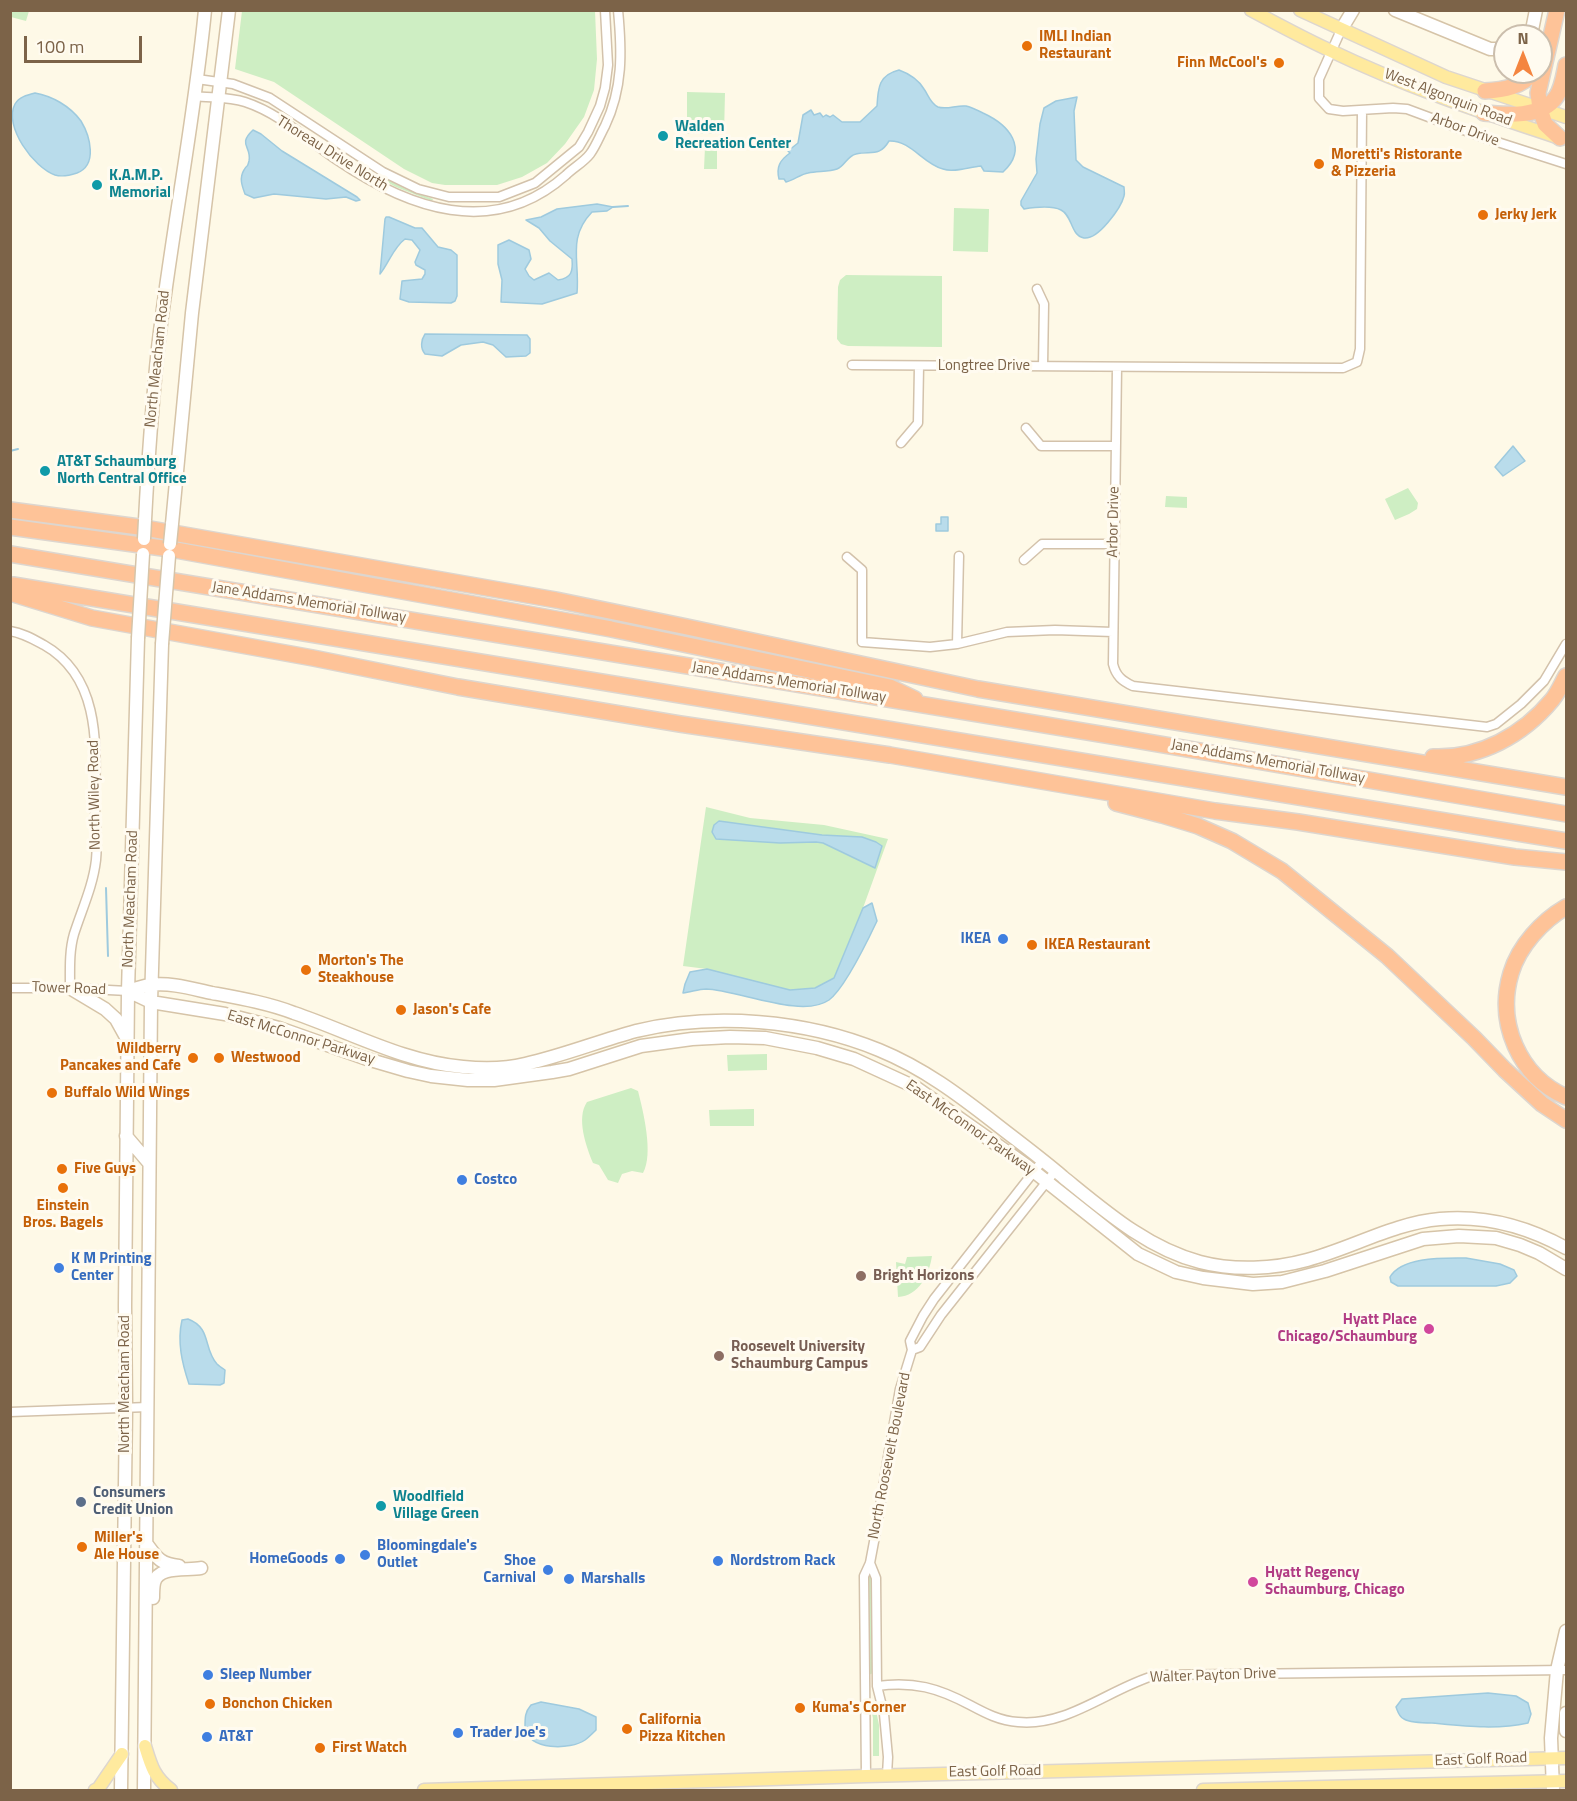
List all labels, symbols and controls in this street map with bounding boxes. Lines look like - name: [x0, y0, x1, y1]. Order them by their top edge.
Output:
- scale bar: [27, 24, 146, 62]
- north arrow: [1493, 24, 1553, 84]
- text: N: [1517, 26, 1529, 50]
- place label: IMLI Indian Restaurant: [1039, 28, 1111, 63]
- text: 100 m: [35, 33, 84, 60]
- marker: IMLI Indian Restaurant: [1020, 39, 1034, 53]
- place label: Finn McCool's: [1177, 54, 1267, 72]
- marker: Finn McCool's: [1272, 56, 1286, 70]
- street label: West Algonquin Road: [1382, 65, 1514, 131]
- street label: Arbor Drive: [1428, 109, 1502, 151]
- street label: Thoreau Drive North: [273, 112, 391, 196]
- place label: Walden Recreation Center: [675, 118, 791, 153]
- marker: Walden Recreation Center: [656, 129, 670, 143]
- place label: Moretti's Ristorante & Pizzeria: [1331, 146, 1462, 181]
- marker: Moretti's Ristorante & Pizzeria: [1312, 157, 1326, 171]
- place label: K.A.M.P. Memorial: [109, 167, 171, 202]
- marker: K.A.M.P. Memorial: [90, 178, 104, 192]
- place label: Jerky Jerk: [1495, 206, 1557, 224]
- marker: Jerky Jerk: [1476, 208, 1490, 222]
- street label: North Meacham Road: [142, 290, 174, 428]
- street label: Longtree Drive: [938, 357, 1030, 375]
- place label: AT&T Schaumburg North Central Office: [57, 453, 187, 488]
- marker: AT&T Schaumburg North Central Office: [38, 464, 52, 478]
- street label: Arbor Drive: [1104, 486, 1124, 558]
- street label: Jane Addams Memorial Tollway: [211, 579, 407, 627]
- street label: Jane Addams Memorial Tollway: [691, 659, 887, 707]
- street label: Jane Addams Memorial Tollway: [1170, 736, 1366, 788]
- street label: North Wiley Road: [85, 740, 105, 850]
- street label: North Meacham Road: [120, 830, 142, 968]
- place label: IKEA: [960, 930, 991, 948]
- marker: IKEA: [996, 932, 1010, 946]
- place label: IKEA Restaurant: [1044, 936, 1150, 954]
- marker: IKEA Restaurant: [1025, 938, 1039, 952]
- place label: Morton's The Steakhouse: [318, 952, 404, 987]
- marker: Morton's The Steakhouse: [299, 963, 313, 977]
- street label: Tower Road: [32, 979, 106, 999]
- place label: Jason's Cafe: [413, 1001, 491, 1019]
- marker: Jason's Cafe: [394, 1003, 408, 1017]
- street label: East McConnor Parkway: [225, 1007, 377, 1069]
- place label: Wildberry Pancakes and Cafe: [60, 1040, 181, 1075]
- place label: Westwood: [231, 1049, 301, 1067]
- marker: Wildberry Pancakes and Cafe: [186, 1051, 200, 1065]
- marker: Westwood: [212, 1051, 226, 1065]
- street label: East McConnor Parkway: [902, 1077, 1038, 1179]
- place label: Buffalo Wild Wings: [64, 1084, 190, 1102]
- marker: Buffalo Wild Wings: [45, 1086, 59, 1100]
- place label: Five Guys: [74, 1160, 136, 1178]
- marker: Five Guys: [55, 1162, 69, 1176]
- place label: Costco: [474, 1171, 517, 1189]
- marker: Costco: [455, 1173, 469, 1187]
- marker: Einstein Bros. Bagels: [56, 1181, 70, 1195]
- place label: Einstein Bros. Bagels: [23, 1197, 103, 1232]
- place label: K M Printing Center: [71, 1250, 152, 1285]
- marker: K M Printing Center: [52, 1261, 66, 1275]
- place label: Bright Horizons: [873, 1267, 974, 1285]
- marker: Bright Horizons: [854, 1269, 868, 1283]
- place label: Hyatt Place Chicago/Schaumburg: [1278, 1311, 1417, 1346]
- street label: North Meacham Road: [116, 1315, 134, 1453]
- marker: Hyatt Place Chicago/Schaumburg: [1422, 1322, 1436, 1336]
- place label: Roosevelt University Schaumburg Campus: [731, 1338, 868, 1373]
- marker: Roosevelt University Schaumburg Campus: [712, 1349, 726, 1363]
- street label: North Roosevelt Boulevard: [865, 1371, 915, 1541]
- place label: Consumers Credit Union: [93, 1484, 173, 1519]
- place label: Woodlfield Village Green: [393, 1488, 479, 1523]
- marker: Consumers Credit Union: [74, 1495, 88, 1509]
- marker: Woodlfield Village Green: [374, 1499, 388, 1513]
- place label: Miller's Ale House: [94, 1529, 159, 1564]
- place label: Bloomingdale's Outlet: [377, 1537, 477, 1572]
- marker: Miller's Ale House: [75, 1540, 89, 1554]
- marker: Bloomingdale's Outlet: [358, 1548, 372, 1562]
- place label: HomeGoods: [249, 1550, 328, 1568]
- marker: HomeGoods: [333, 1552, 347, 1566]
- place label: Shoe Carnival: [483, 1552, 536, 1587]
- place label: Nordstrom Rack: [730, 1552, 835, 1570]
- marker: Nordstrom Rack: [711, 1554, 725, 1568]
- marker: Shoe Carnival: [541, 1563, 555, 1577]
- place label: Hyatt Regency Schaumburg, Chicago: [1265, 1564, 1405, 1599]
- place label: Marshalls: [581, 1570, 645, 1588]
- marker: Marshalls: [562, 1572, 576, 1586]
- marker: Hyatt Regency Schaumburg, Chicago: [1246, 1575, 1260, 1589]
- street label: Walter Payton Drive: [1150, 1665, 1276, 1687]
- place label: Sleep Number: [220, 1666, 312, 1684]
- marker: Sleep Number: [201, 1668, 215, 1682]
- place label: Bonchon Chicken: [222, 1695, 333, 1713]
- marker: Bonchon Chicken: [203, 1697, 217, 1711]
- place label: Kuma's Corner: [812, 1699, 906, 1717]
- marker: Kuma's Corner: [793, 1701, 807, 1715]
- place label: California Pizza Kitchen: [639, 1711, 725, 1746]
- marker: California Pizza Kitchen: [620, 1722, 634, 1736]
- place label: Trader Joe's: [470, 1724, 546, 1742]
- marker: Trader Joe's: [451, 1726, 465, 1740]
- place label: AT&T: [219, 1728, 253, 1746]
- marker: AT&T: [200, 1730, 214, 1744]
- place label: First Watch: [332, 1739, 407, 1757]
- marker: First Watch: [313, 1741, 327, 1755]
- street label: East Golf Road: [1434, 1749, 1528, 1771]
- street label: East Golf Road: [948, 1762, 1042, 1782]

